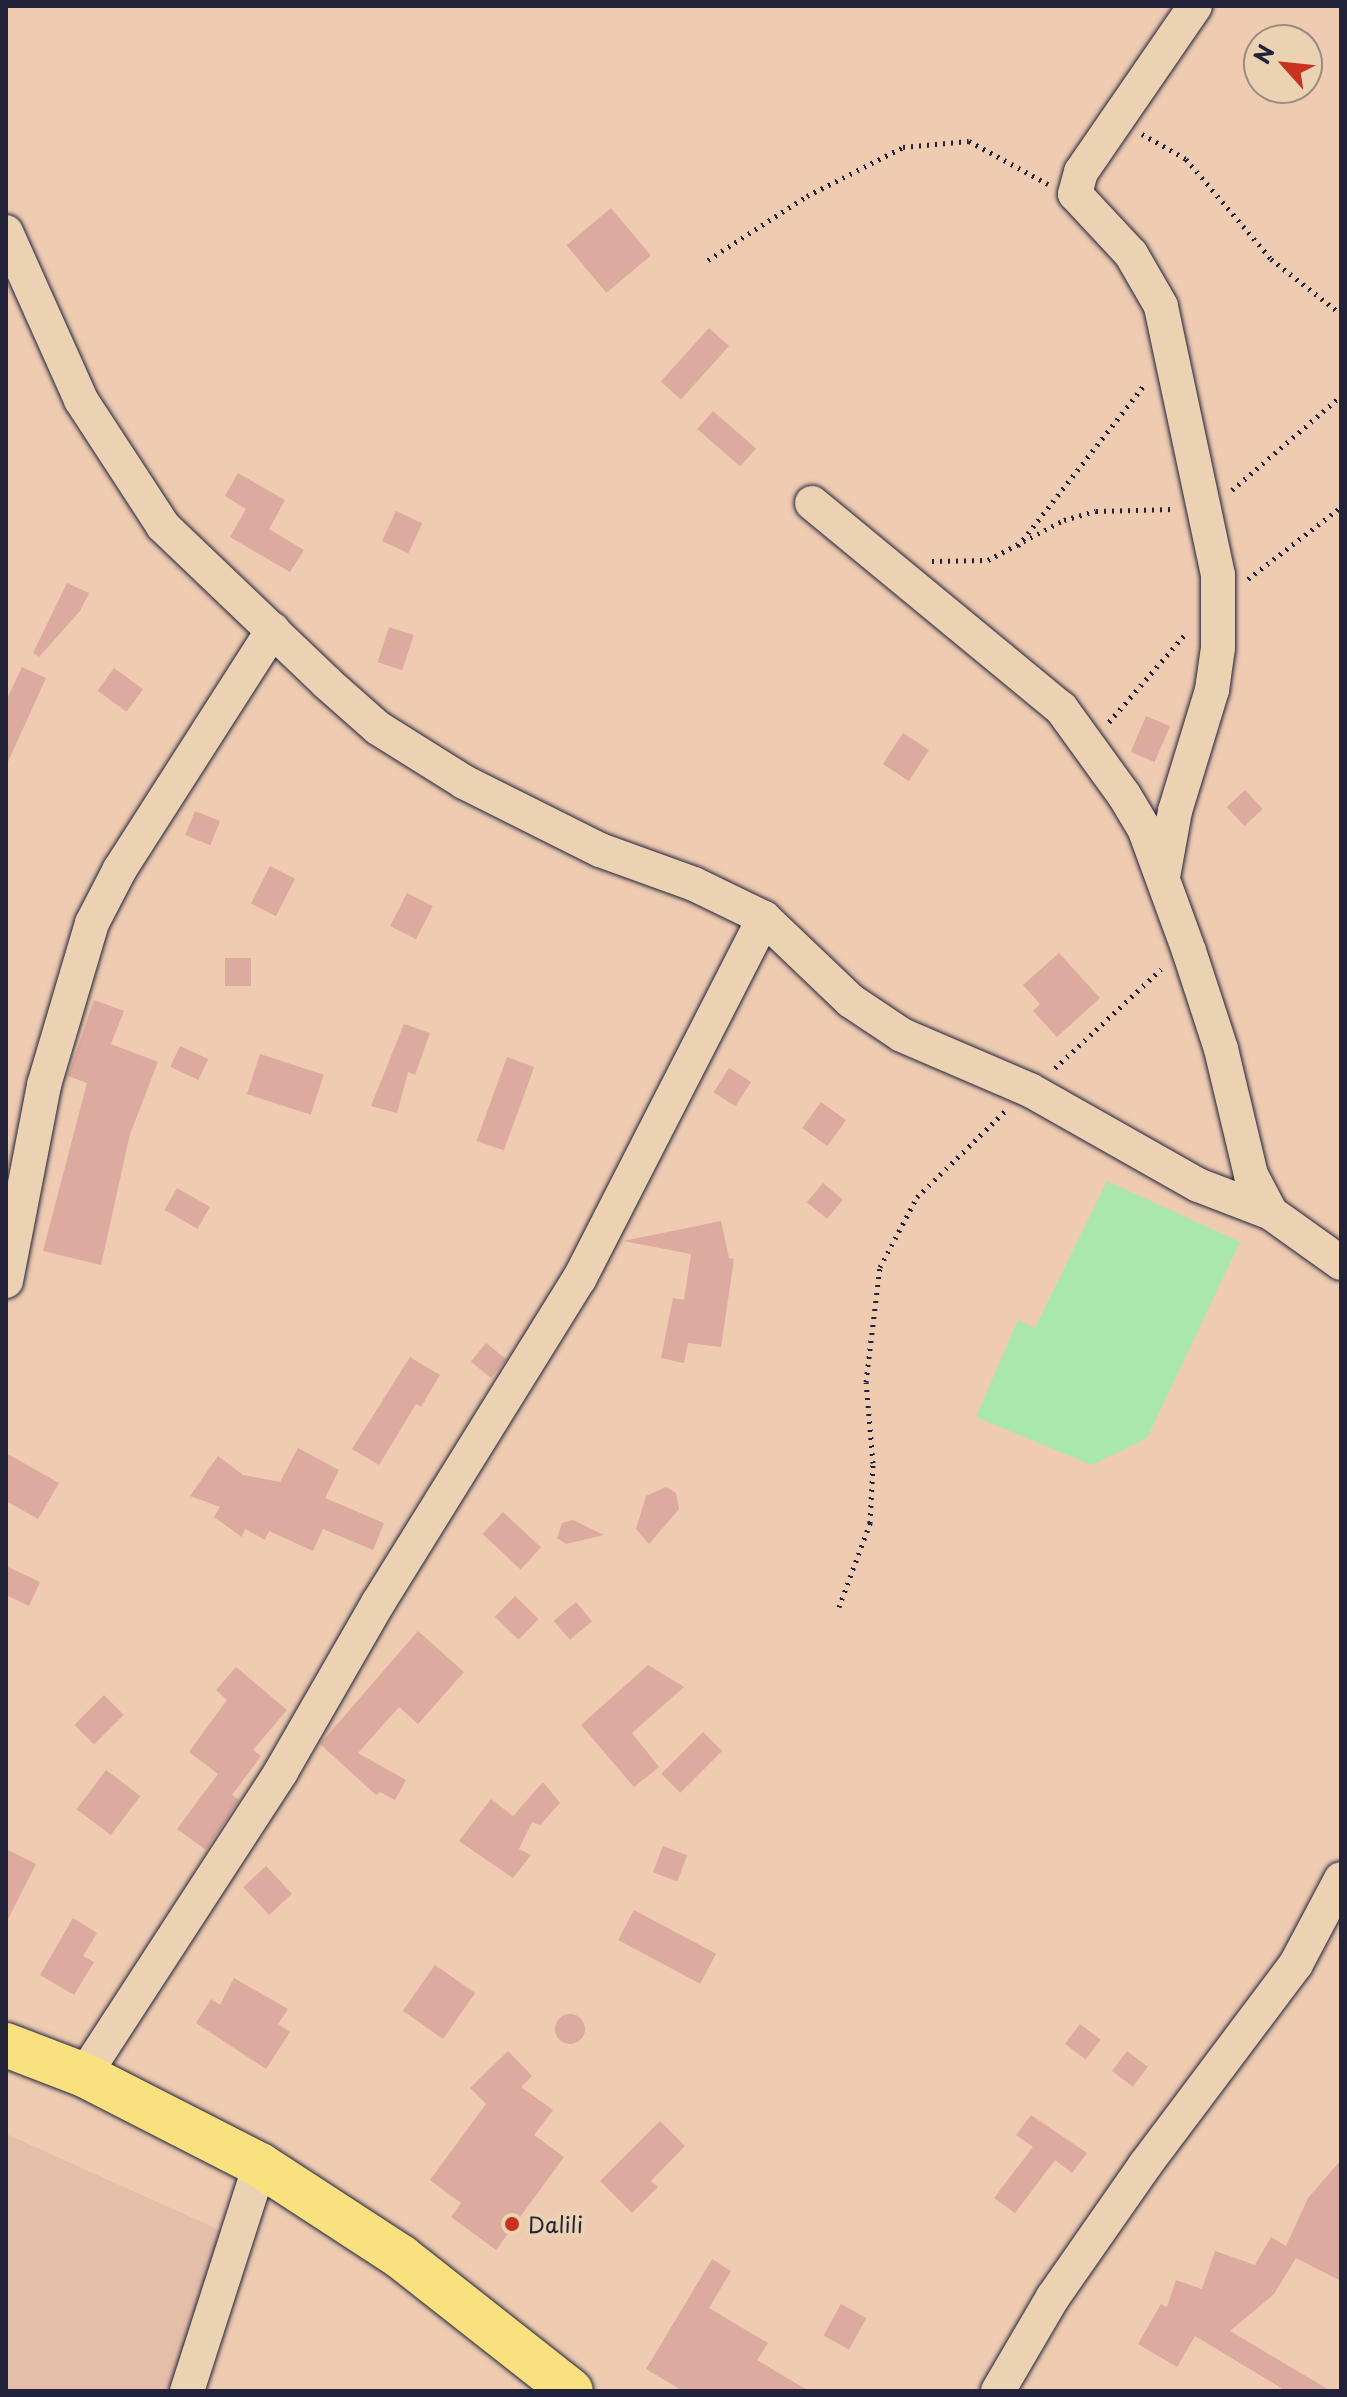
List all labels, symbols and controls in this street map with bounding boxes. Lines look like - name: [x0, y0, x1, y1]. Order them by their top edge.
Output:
- north arrow: [1243, 24, 1323, 104]
- text: N: [1244, 39, 1282, 69]
- place label: Dalili: [528, 2211, 583, 2237]
- marker: Dalili: [503, 2215, 521, 2233]

